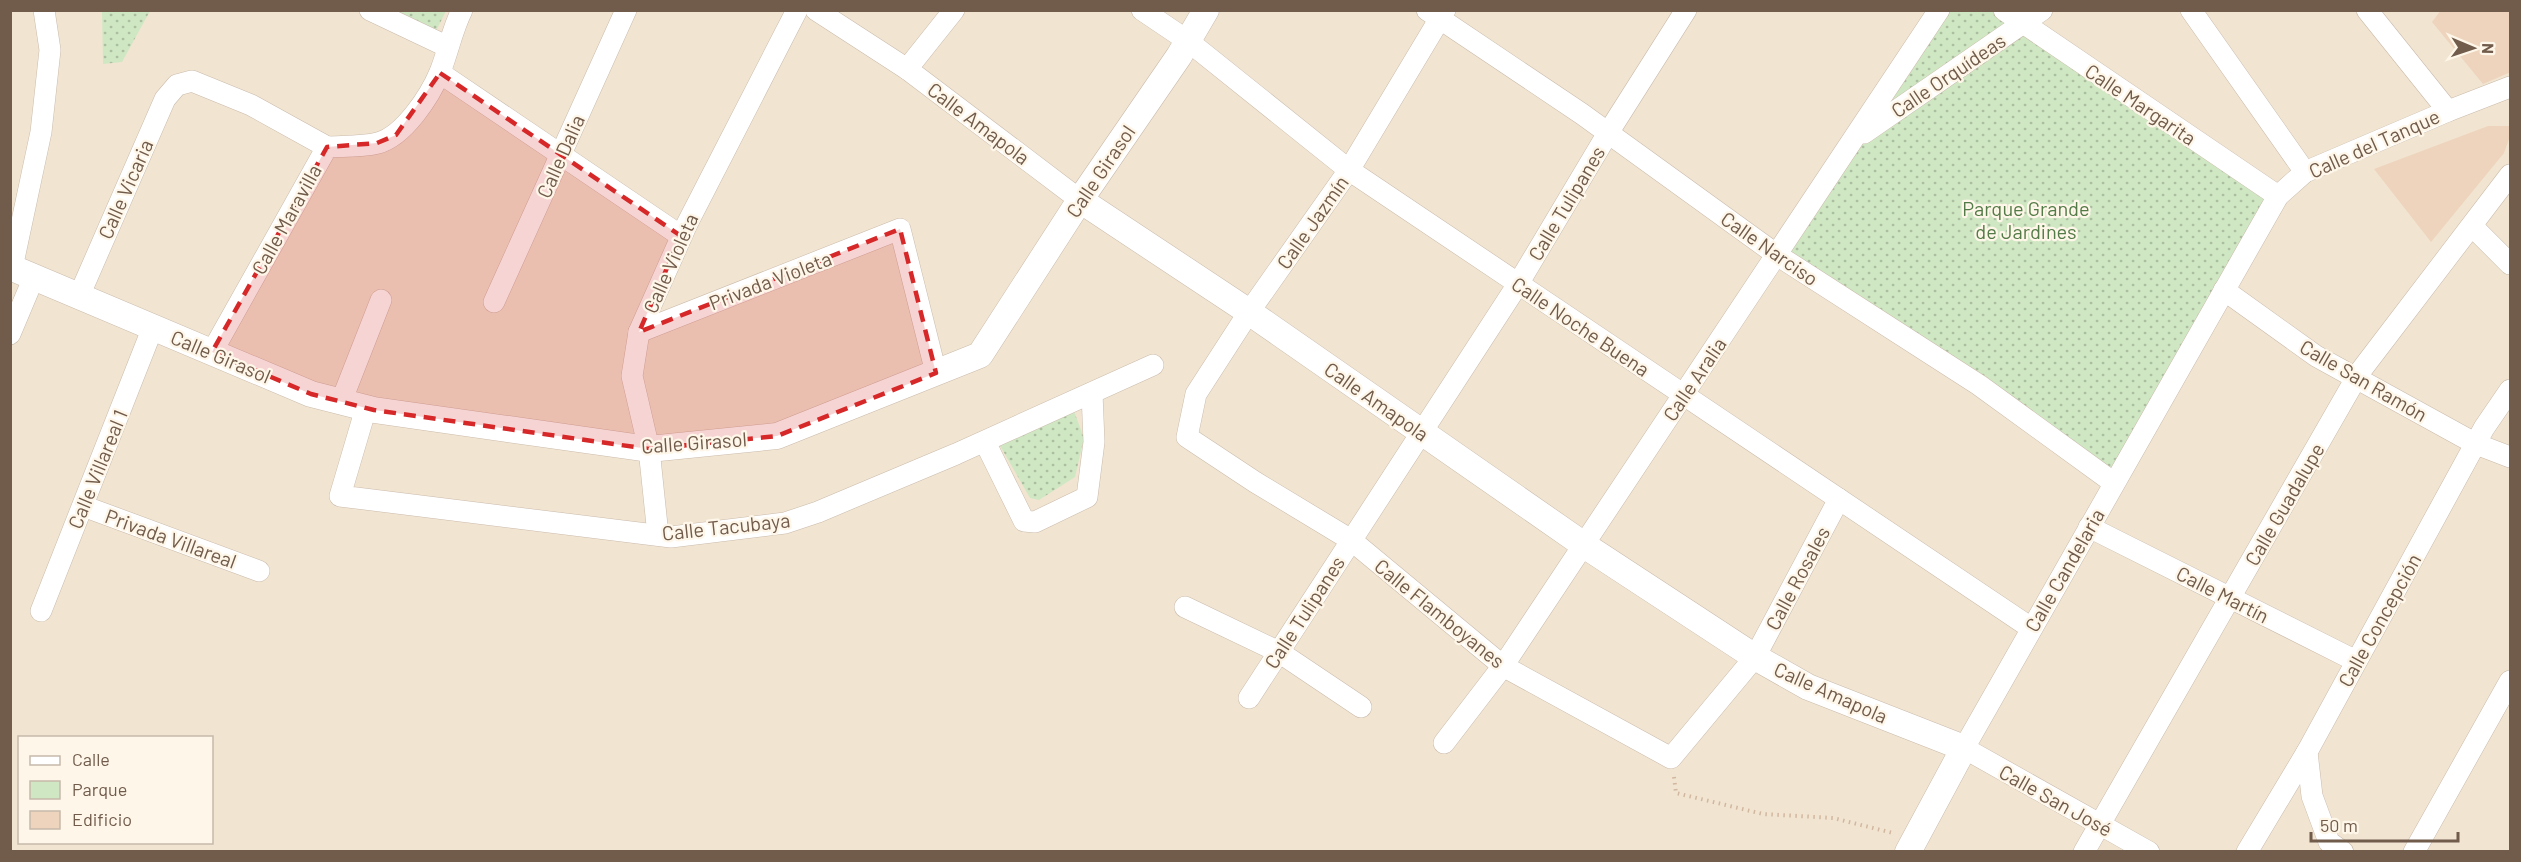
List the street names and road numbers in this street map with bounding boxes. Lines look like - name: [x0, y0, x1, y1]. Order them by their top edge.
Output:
- street label: Calle Orquídeas: [1886, 28, 2010, 122]
- street label: Calle Margarita: [2081, 58, 2201, 150]
- street label: Calle Amapola: [923, 77, 1035, 169]
- street label: Calle del Tanque: [2305, 103, 2443, 183]
- street label: Calle Dalia: [531, 111, 589, 201]
- street label: Calle Girasol: [1060, 120, 1140, 222]
- street label: Calle Vicaria: [92, 136, 158, 242]
- street label: Calle Tulipanes: [1522, 142, 1610, 264]
- street label: Calle Maravilla: [246, 160, 326, 278]
- street label: Calle Jazmín: [1271, 171, 1353, 273]
- street label: Calle Narciso: [1717, 206, 1823, 290]
- street label: Calle Violeta: [637, 209, 703, 317]
- street label: Privada Violeta: [705, 246, 835, 314]
- street label: Calle Noche Buena: [1508, 271, 1654, 381]
- street label: Calle Girasol: [168, 324, 274, 388]
- street label: Calle Aralia: [1657, 333, 1731, 425]
- street label: Calle San Ramón: [2296, 334, 2432, 426]
- street label: Calle Amapola: [1320, 356, 1434, 446]
- street label: Calle Villareal 1: [62, 406, 132, 532]
- street label: Calle Girasol: [640, 426, 748, 458]
- street label: Calle Guadalupe: [2239, 439, 2329, 569]
- street label: Privada Villareal: [102, 503, 240, 573]
- street label: Calle Candelaria: [2019, 504, 2109, 636]
- street label: Calle Tacubaya: [661, 507, 791, 545]
- street label: Calle Rosales: [1760, 522, 1834, 634]
- street label: Calle Concepción: [2332, 549, 2426, 691]
- street label: Calle Tulipanes: [1259, 551, 1349, 673]
- street label: Calle Flamboyanes: [1370, 553, 1510, 673]
- street label: Calle Martín: [2173, 561, 2273, 627]
- street label: Calle Amapola: [1771, 656, 1891, 728]
- street label: Calle San José: [1995, 759, 2117, 841]

